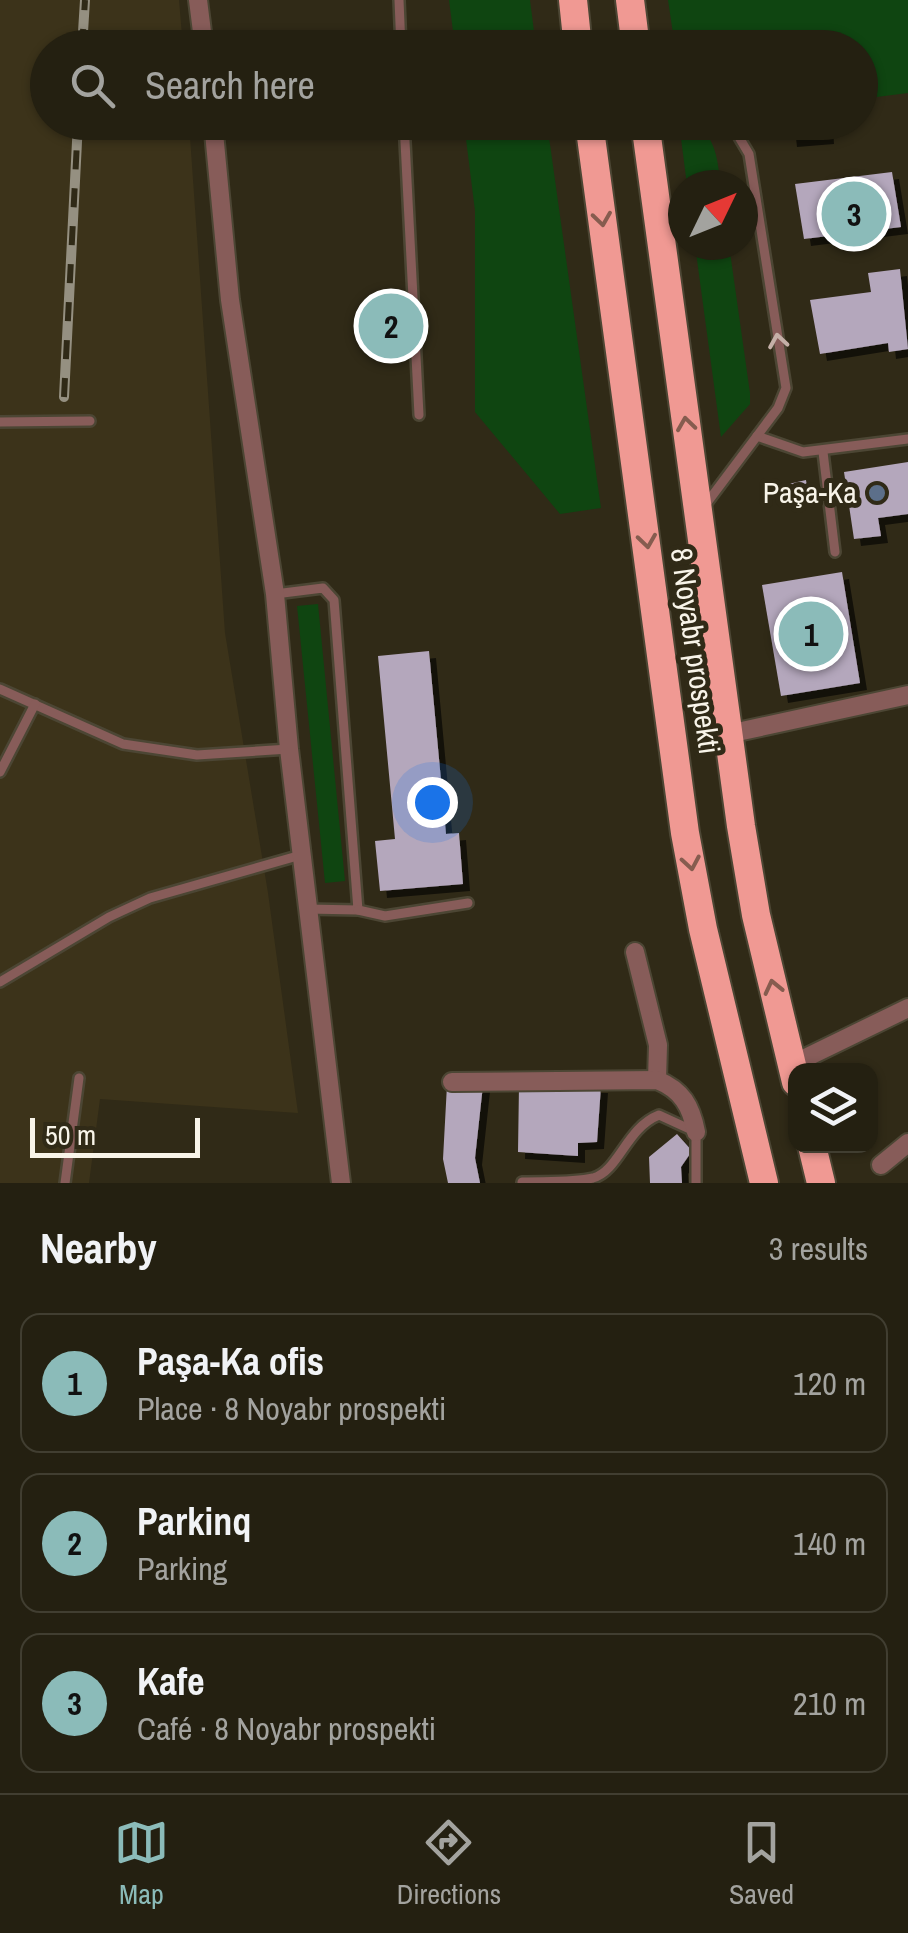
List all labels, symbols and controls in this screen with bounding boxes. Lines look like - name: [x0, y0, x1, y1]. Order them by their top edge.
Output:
- search box: [30, 30, 878, 140]
- icon: search: [65, 58, 120, 113]
- text: Search here: [145, 60, 315, 111]
- north arrow: [668, 170, 758, 260]
- pin: 3: [822, 176, 886, 252]
- one-way arrow: [591, 211, 612, 227]
- pin: 2: [358, 288, 424, 364]
- one-way arrow: [768, 332, 789, 349]
- one-way arrow: [676, 416, 697, 432]
- place label: Paşa-Ka: [763, 472, 857, 512]
- marker: Paşa-Ka: [866, 482, 888, 504]
- one-way arrow: [636, 533, 657, 549]
- street label: 8 Noyabr prospekti: [662, 545, 730, 757]
- pin: 1: [778, 596, 844, 672]
- your location: [407, 777, 458, 828]
- one-way arrow: [680, 855, 701, 871]
- one-way arrow: [764, 979, 785, 996]
- map controls: [788, 1063, 878, 1153]
- button: layers: [788, 1063, 878, 1153]
- scale bar: [30, 1113, 200, 1158]
- text: 50 m: [45, 1116, 96, 1154]
- text: Nearby: [40, 1220, 157, 1276]
- text: 3 results: [769, 1227, 868, 1270]
- text: Paşa-Ka ofis: [137, 1336, 324, 1387]
- text: 1: [67, 1362, 82, 1405]
- text: 120 m: [793, 1362, 866, 1405]
- text: Place · 8 Noyabr prospekti: [137, 1387, 446, 1430]
- text: Parkinq: [137, 1496, 251, 1547]
- text: 2: [67, 1522, 82, 1565]
- text: 140 m: [793, 1522, 866, 1565]
- text: Parking: [137, 1547, 227, 1590]
- text: Kafe: [137, 1656, 205, 1707]
- text: 3: [67, 1682, 82, 1725]
- text: 210 m: [793, 1682, 866, 1725]
- text: Café · 8 Noyabr prospekti: [137, 1707, 436, 1750]
- tab: Map: [114, 1815, 169, 1913]
- tab: Directions: [397, 1815, 501, 1913]
- tab: Saved: [729, 1815, 794, 1913]

